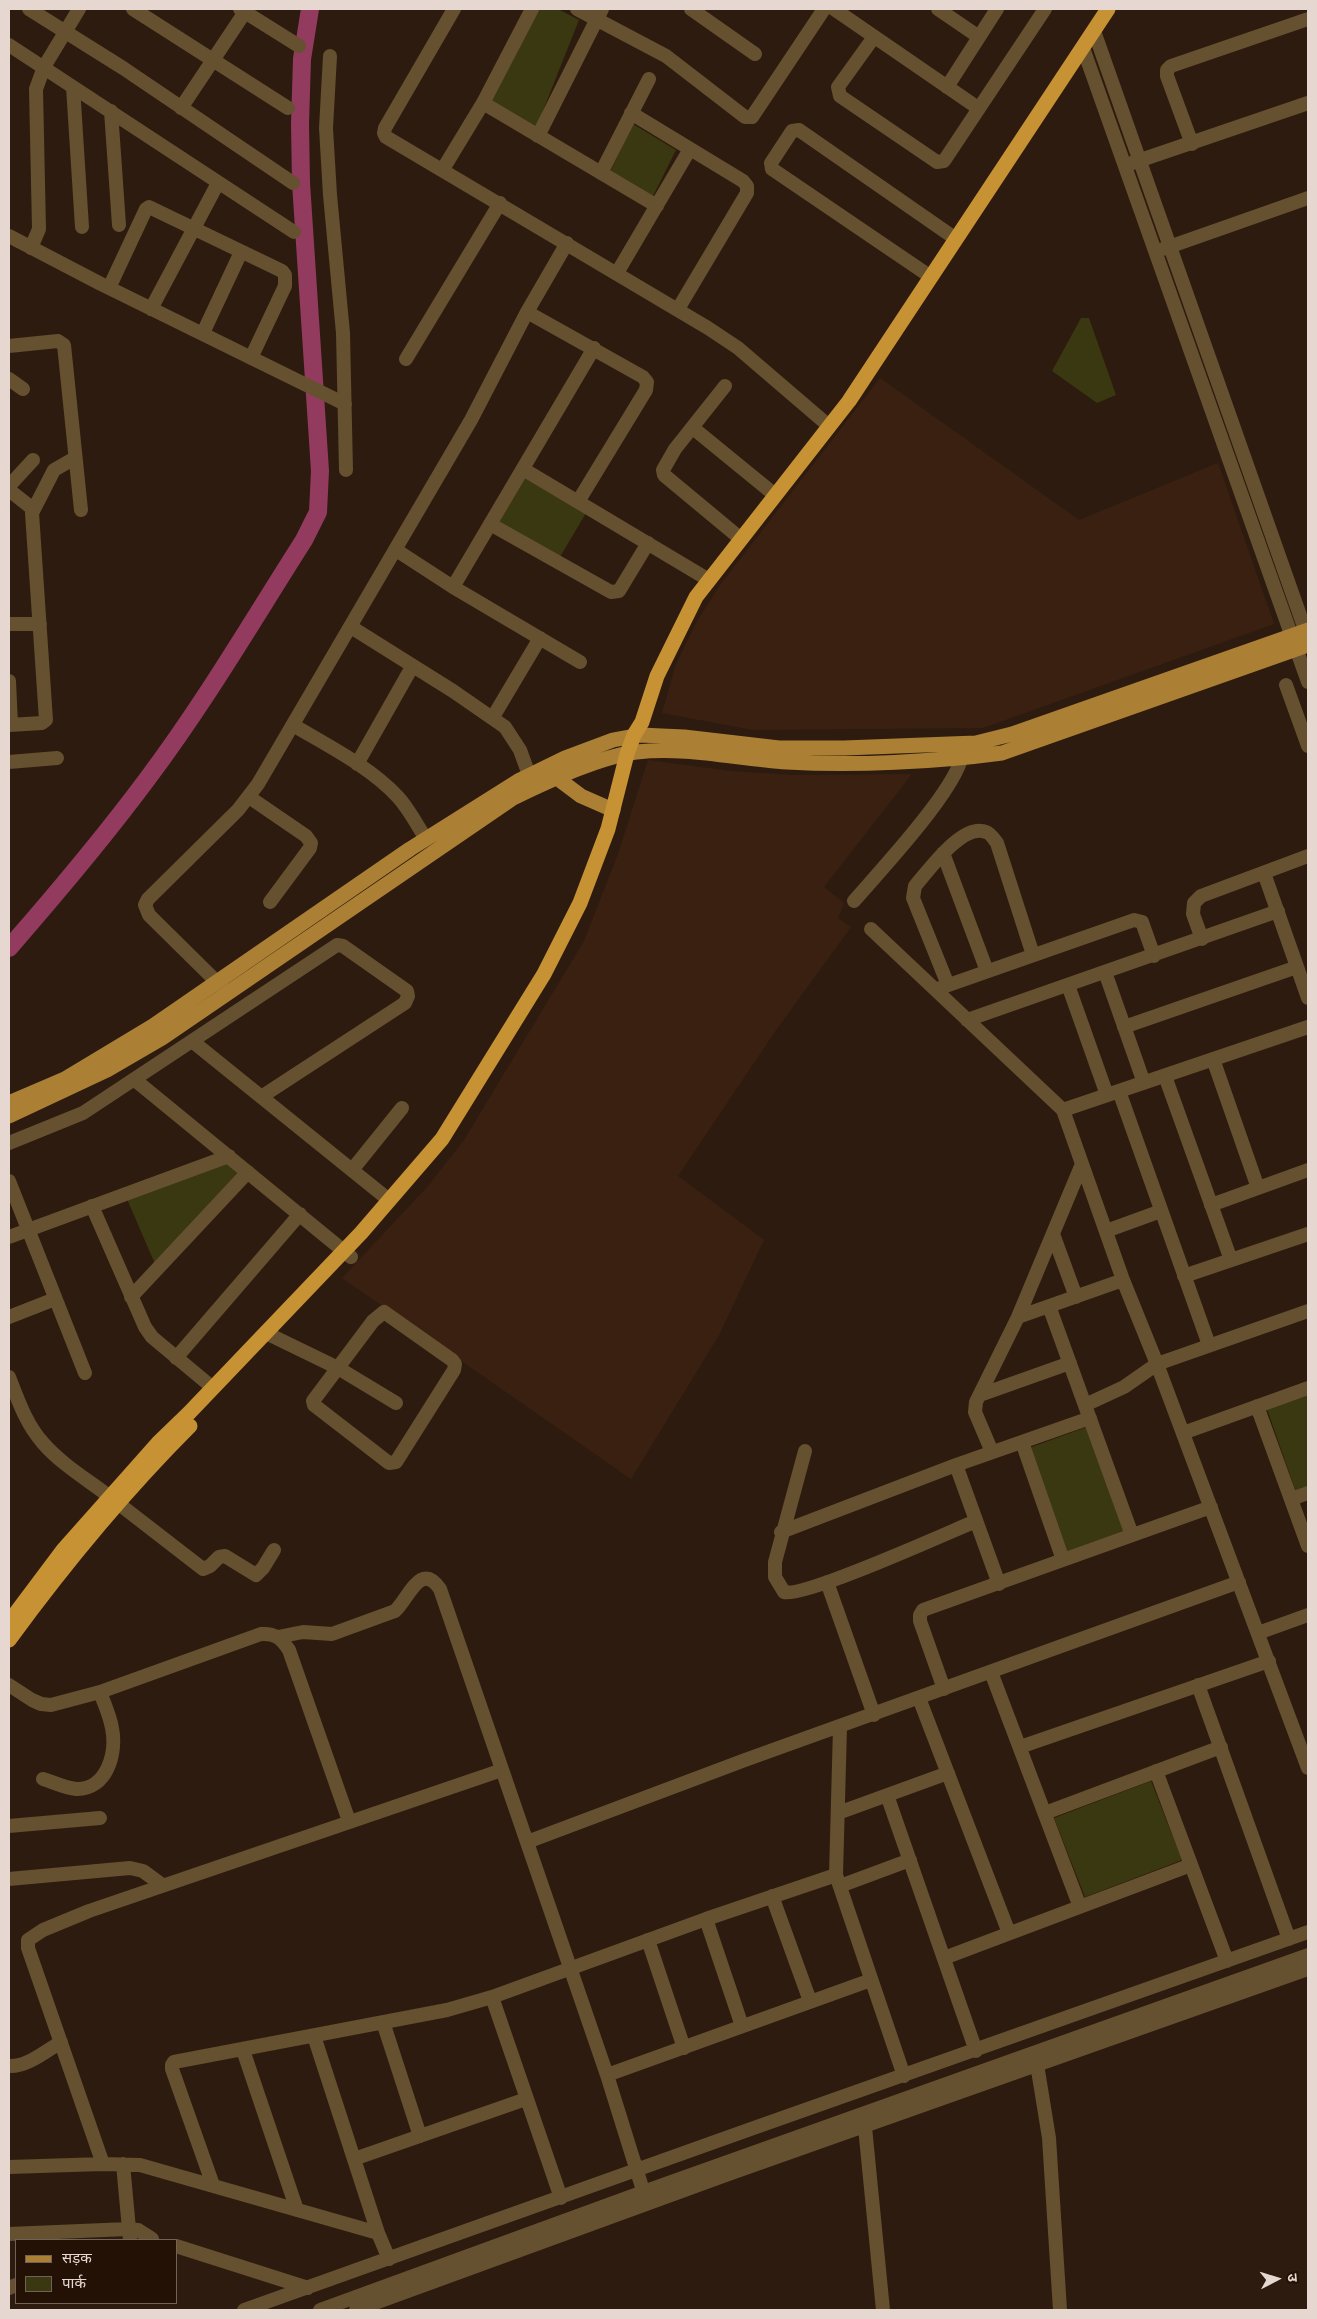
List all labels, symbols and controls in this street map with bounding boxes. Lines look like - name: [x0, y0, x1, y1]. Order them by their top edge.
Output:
- legend: [15, 2239, 178, 2304]
- text: सड़क: [62, 2248, 92, 2269]
- north arrow: [1252, 2254, 1302, 2304]
- text: पार्क: [62, 2273, 86, 2294]
- text: उ: [1282, 2273, 1302, 2283]

